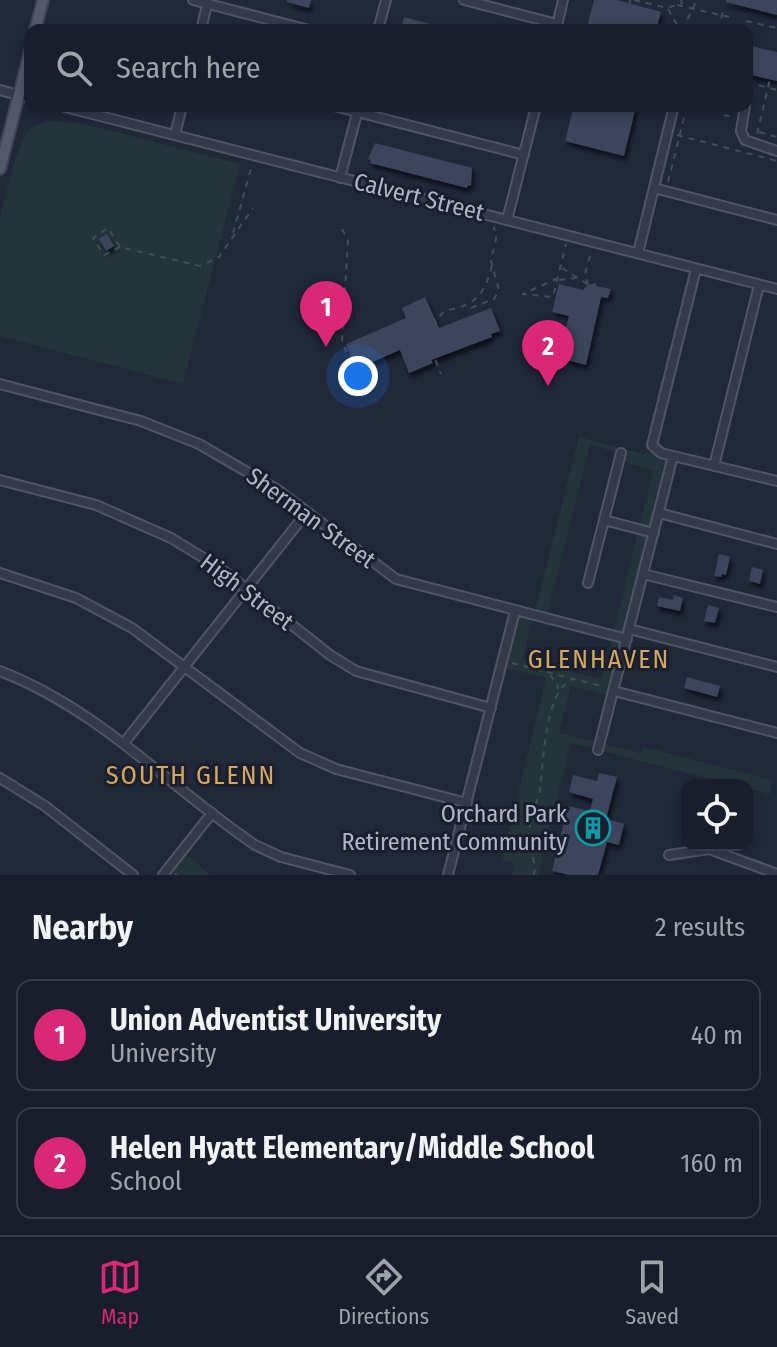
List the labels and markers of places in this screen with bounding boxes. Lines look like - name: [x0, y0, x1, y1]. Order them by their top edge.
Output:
- pin: 1: [300, 281, 352, 347]
- pin: 2: [522, 320, 574, 386]
- place label: Orchard Park Retirement Community: [342, 800, 568, 856]
- building icon: Orchard Park Retirement Community: [574, 809, 612, 847]

